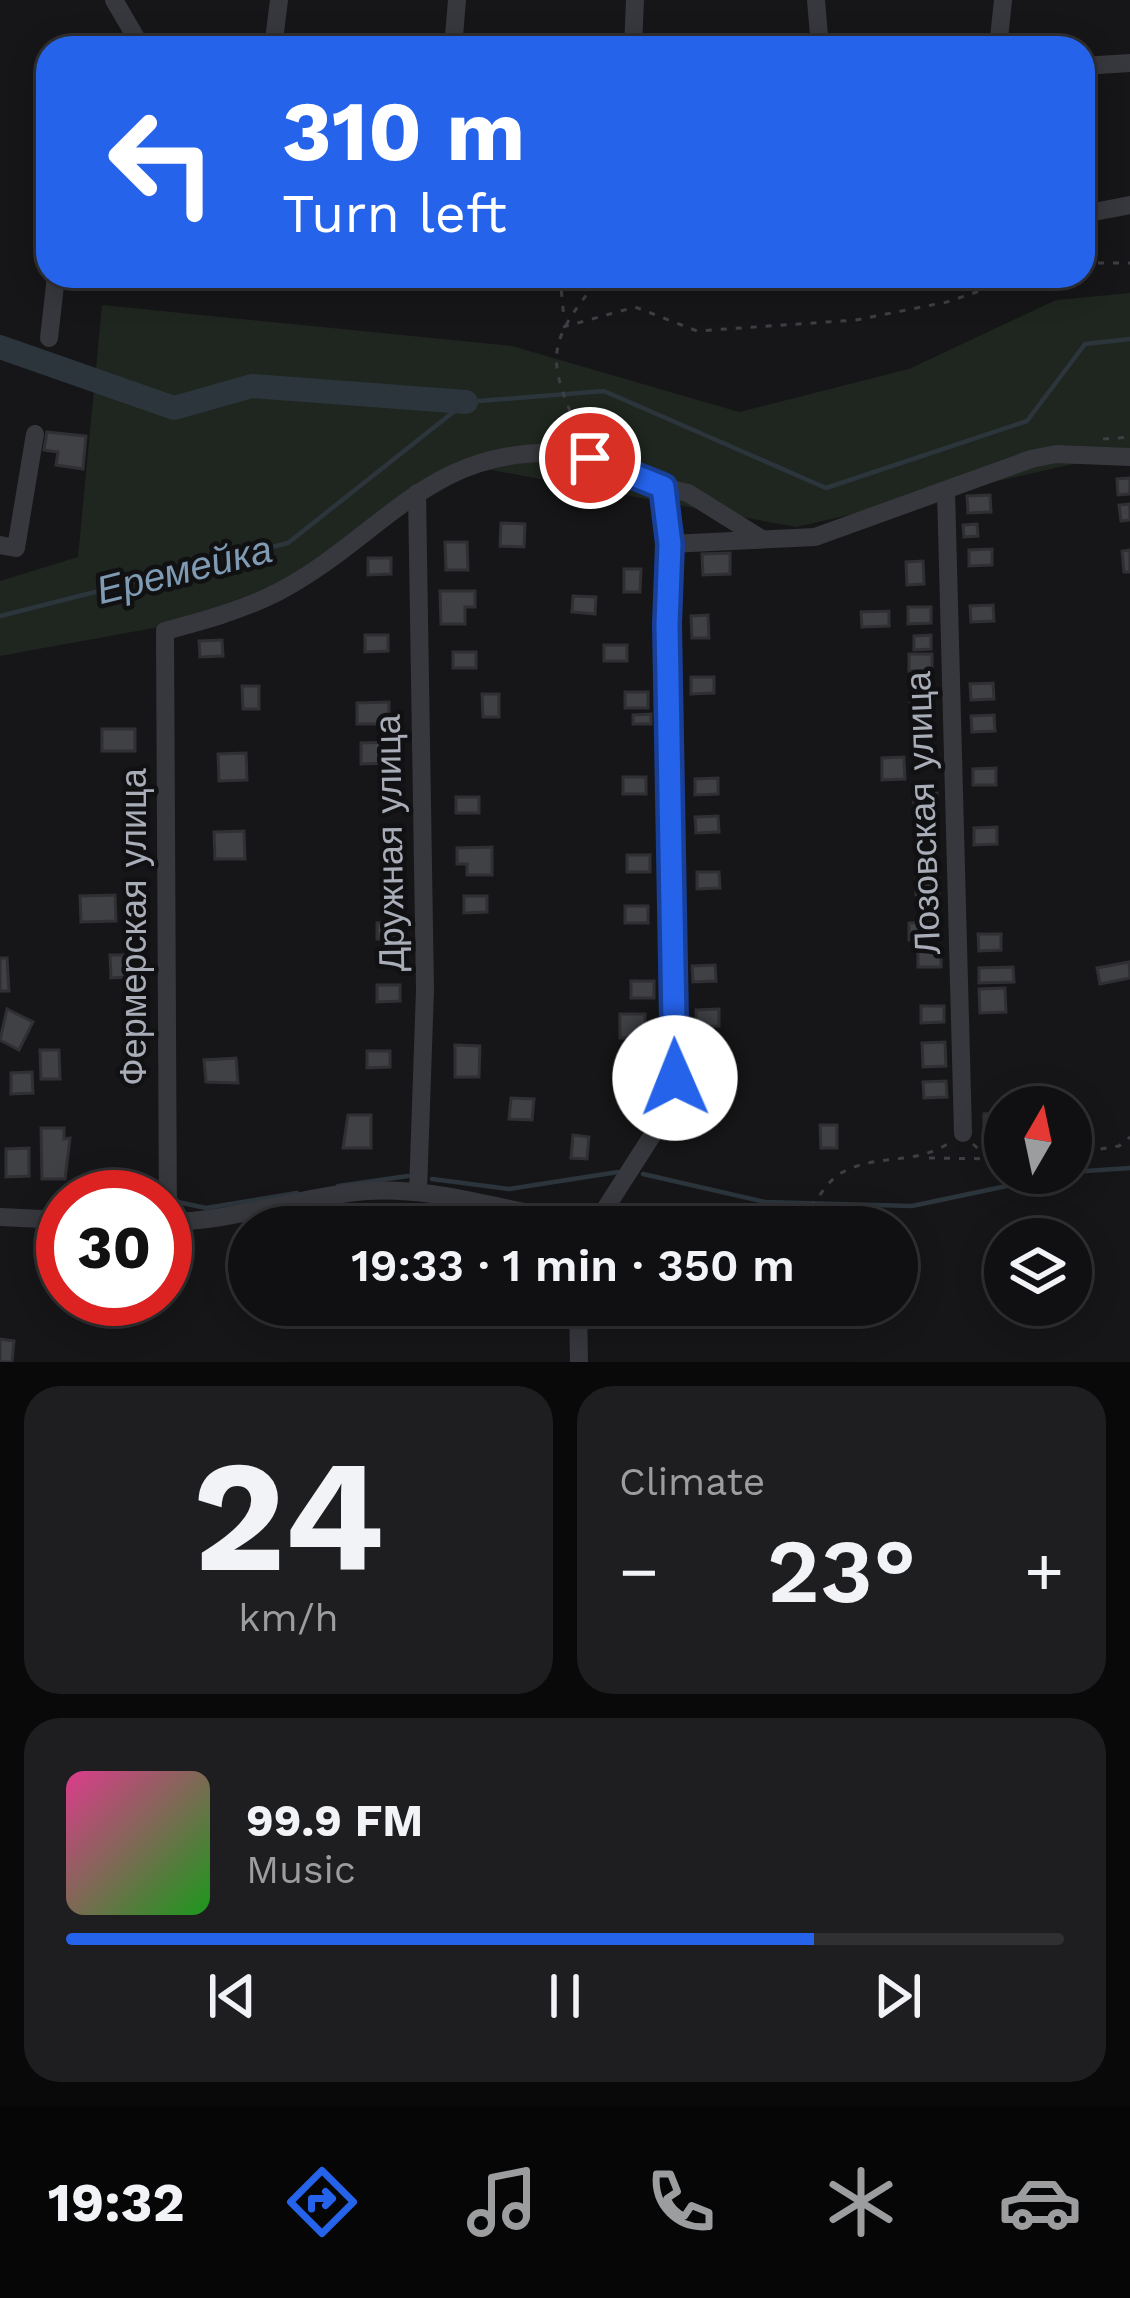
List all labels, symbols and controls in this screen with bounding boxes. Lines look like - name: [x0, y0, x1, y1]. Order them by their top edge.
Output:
- text: 310 m: [282, 82, 525, 180]
- icon: left: [84, 84, 240, 240]
- text: Turn left: [282, 182, 507, 245]
- pin: [539, 407, 641, 509]
- icon: arrive: [557, 425, 623, 491]
- water label: Еремейка: [92, 526, 276, 613]
- street label: Лозовская улица: [897, 670, 949, 955]
- street label: Дружная улица: [367, 713, 413, 972]
- street label: Фермерская улица: [113, 767, 155, 1086]
- position arrow: [612, 1015, 738, 1141]
- north arrow: [984, 1086, 1092, 1194]
- map controls: [984, 1086, 1092, 1326]
- speed limit sign: 30: [36, 1170, 192, 1326]
- button: layers: [984, 1218, 1092, 1326]
- text: 19:33 · 1 min · 350 m: [351, 1239, 795, 1292]
- text: 24: [193, 1425, 384, 1608]
- text: Climate: [619, 1459, 765, 1504]
- text: 23°: [767, 1518, 916, 1624]
- text: −: [619, 1533, 659, 1610]
- text: +: [1024, 1533, 1064, 1610]
- text: km/h: [238, 1595, 339, 1640]
- text: 99.9 FM: [246, 1794, 423, 1847]
- text: Music: [246, 1847, 356, 1892]
- icon: previous: [199, 1963, 265, 2029]
- icon: pause: [532, 1963, 598, 2029]
- icon: next: [865, 1963, 931, 2029]
- icon: directions: [280, 2160, 364, 2244]
- icon: music: [460, 2160, 544, 2244]
- icon: phone: [639, 2160, 723, 2244]
- icon: climate: [819, 2160, 903, 2244]
- icon: car: [998, 2160, 1082, 2244]
- text: 19:32: [48, 2171, 185, 2234]

